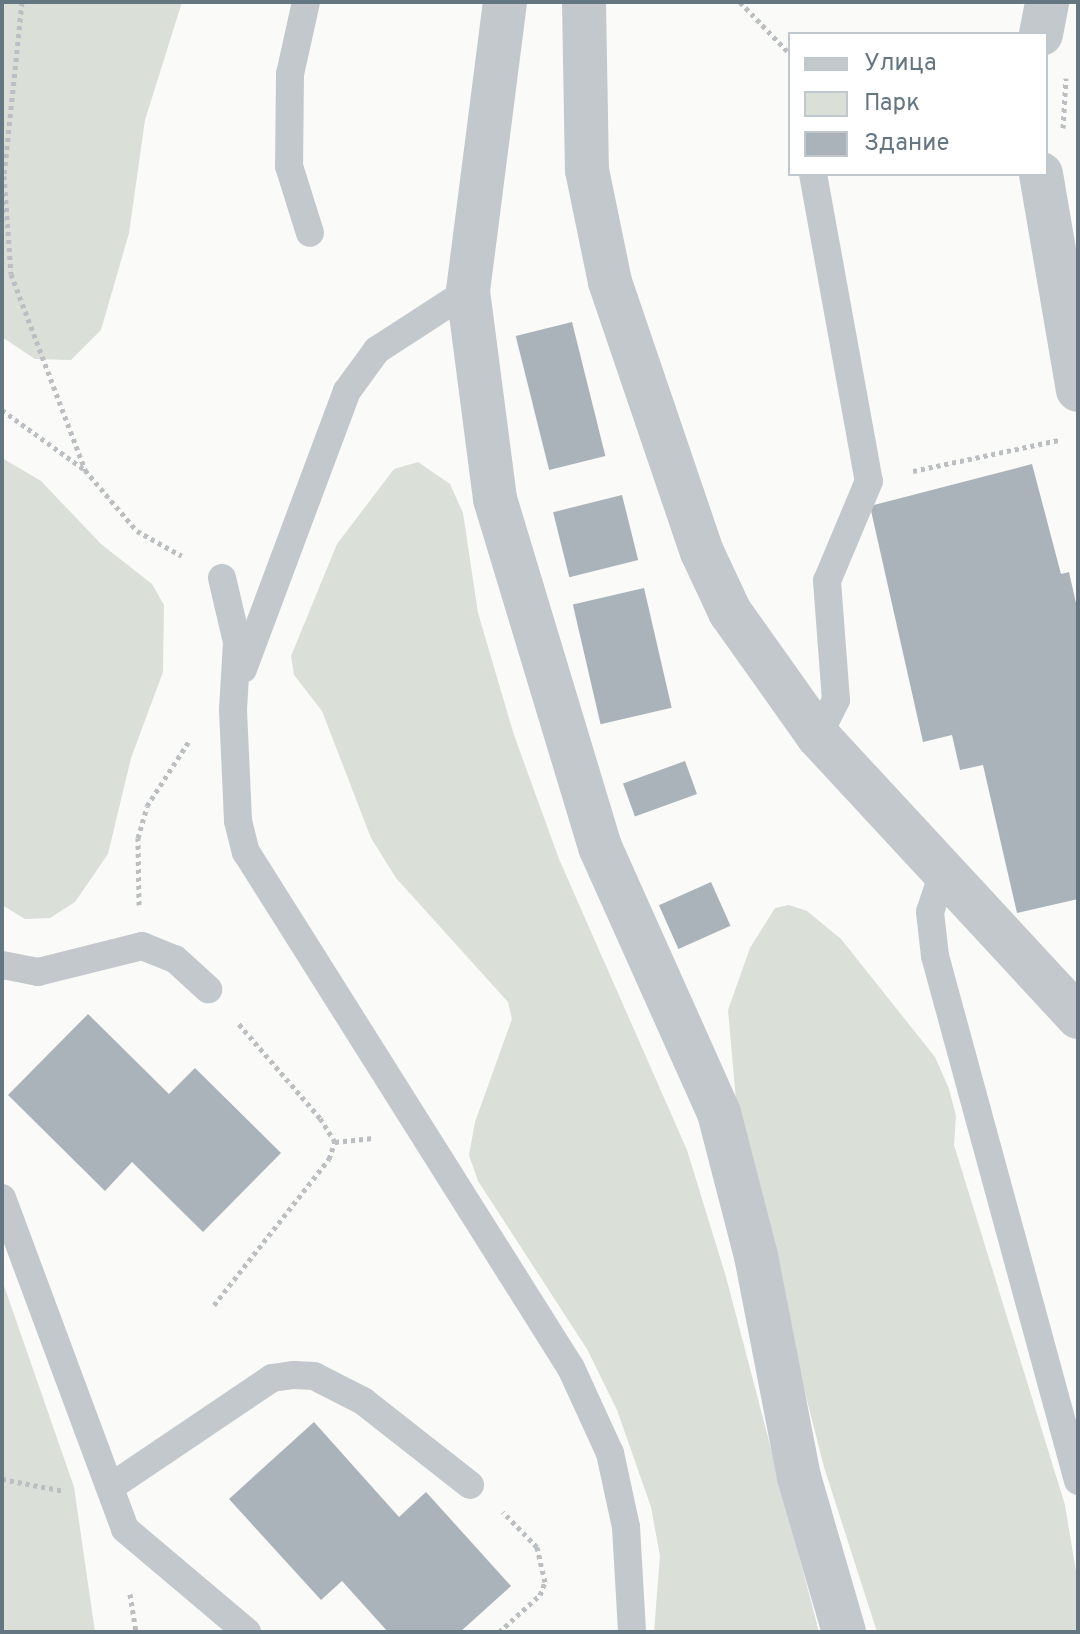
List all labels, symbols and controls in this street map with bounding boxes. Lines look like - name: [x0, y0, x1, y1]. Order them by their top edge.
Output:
- legend: [788, 32, 1048, 176]
- text: Улица: [864, 49, 937, 79]
- text: Парк: [864, 89, 920, 119]
- text: Здание: [864, 129, 950, 159]

